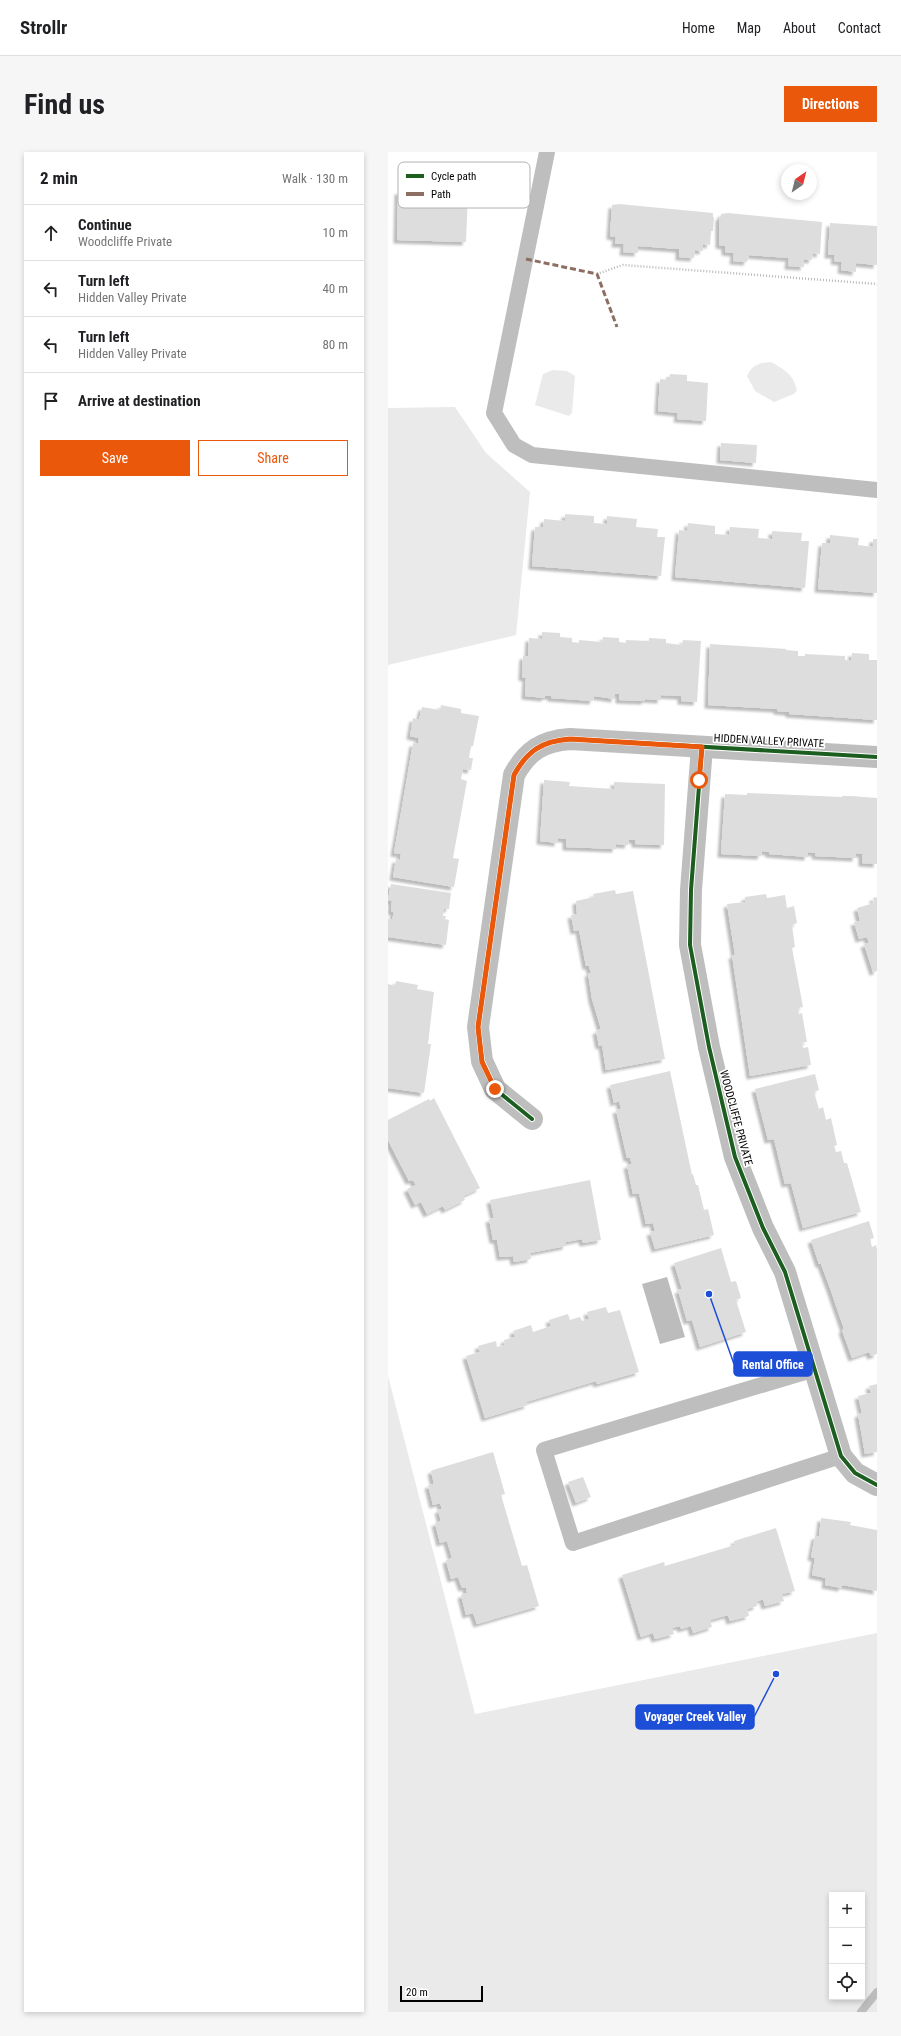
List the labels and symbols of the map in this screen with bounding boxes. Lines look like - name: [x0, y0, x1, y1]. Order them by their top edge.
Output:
- legend: [398, 162, 530, 208]
- north arrow: [781, 164, 817, 200]
- text: Cycle path: [431, 170, 476, 183]
- text: Path: [431, 188, 451, 201]
- street label: HIDDEN VALLEY PRIVATE: [713, 732, 825, 750]
- route start: [690, 771, 708, 789]
- street label: WOODCLIFFE PRIVATE: [717, 1069, 755, 1168]
- route end: [486, 1080, 504, 1098]
- callout: Rental Office: [734, 1352, 812, 1376]
- text: Rental Office: [742, 1358, 804, 1372]
- callout: Voyager Creek Valley: [636, 1705, 754, 1729]
- text: Voyager Creek Valley: [644, 1710, 747, 1724]
- scale bar: [400, 1984, 483, 2003]

